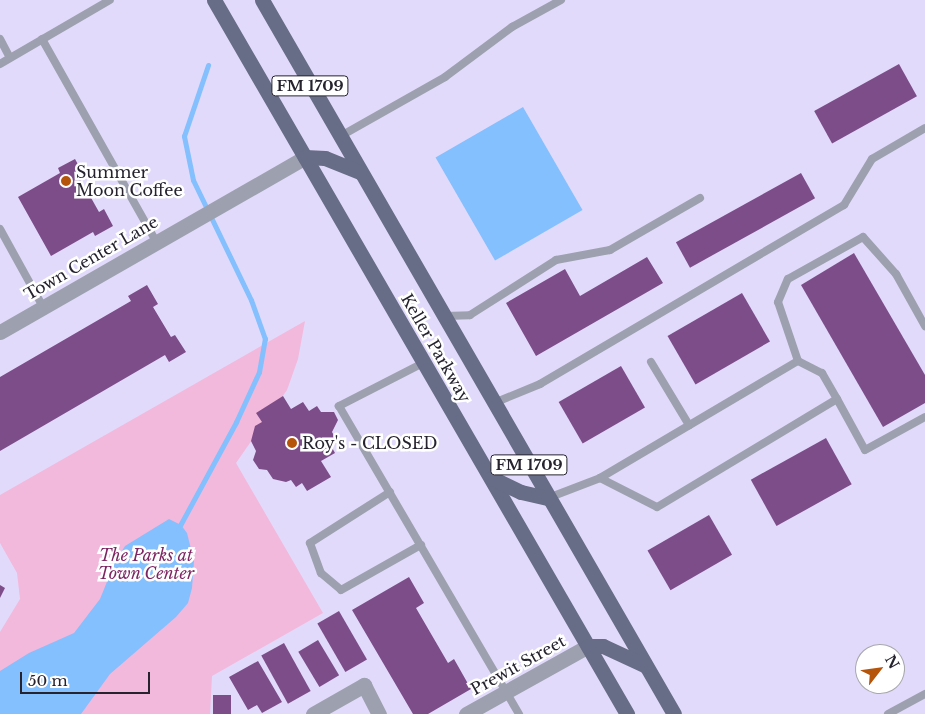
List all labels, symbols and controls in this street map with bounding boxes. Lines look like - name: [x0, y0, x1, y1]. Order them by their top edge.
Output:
- road number: FM 1709: [271, 74, 349, 98]
- place label: Summer Moon Coffee: [76, 162, 183, 200]
- marker: Summer Moon Coffee: [60, 175, 72, 187]
- street label: Town Center Lane: [21, 212, 161, 304]
- street label: Keller Parkway: [397, 290, 475, 406]
- place label: Roy's - CLOSED: [302, 433, 437, 453]
- marker: Roy's - CLOSED: [286, 437, 298, 449]
- road number: FM 1709: [490, 452, 568, 478]
- park label: The Parks at Town Center: [98, 545, 194, 583]
- street label: Prewit Street: [467, 631, 569, 699]
- north arrow: [855, 644, 905, 694]
- text: N: [881, 652, 903, 672]
- scale bar: [22, 662, 152, 694]
- text: 50 m: [28, 671, 68, 690]

